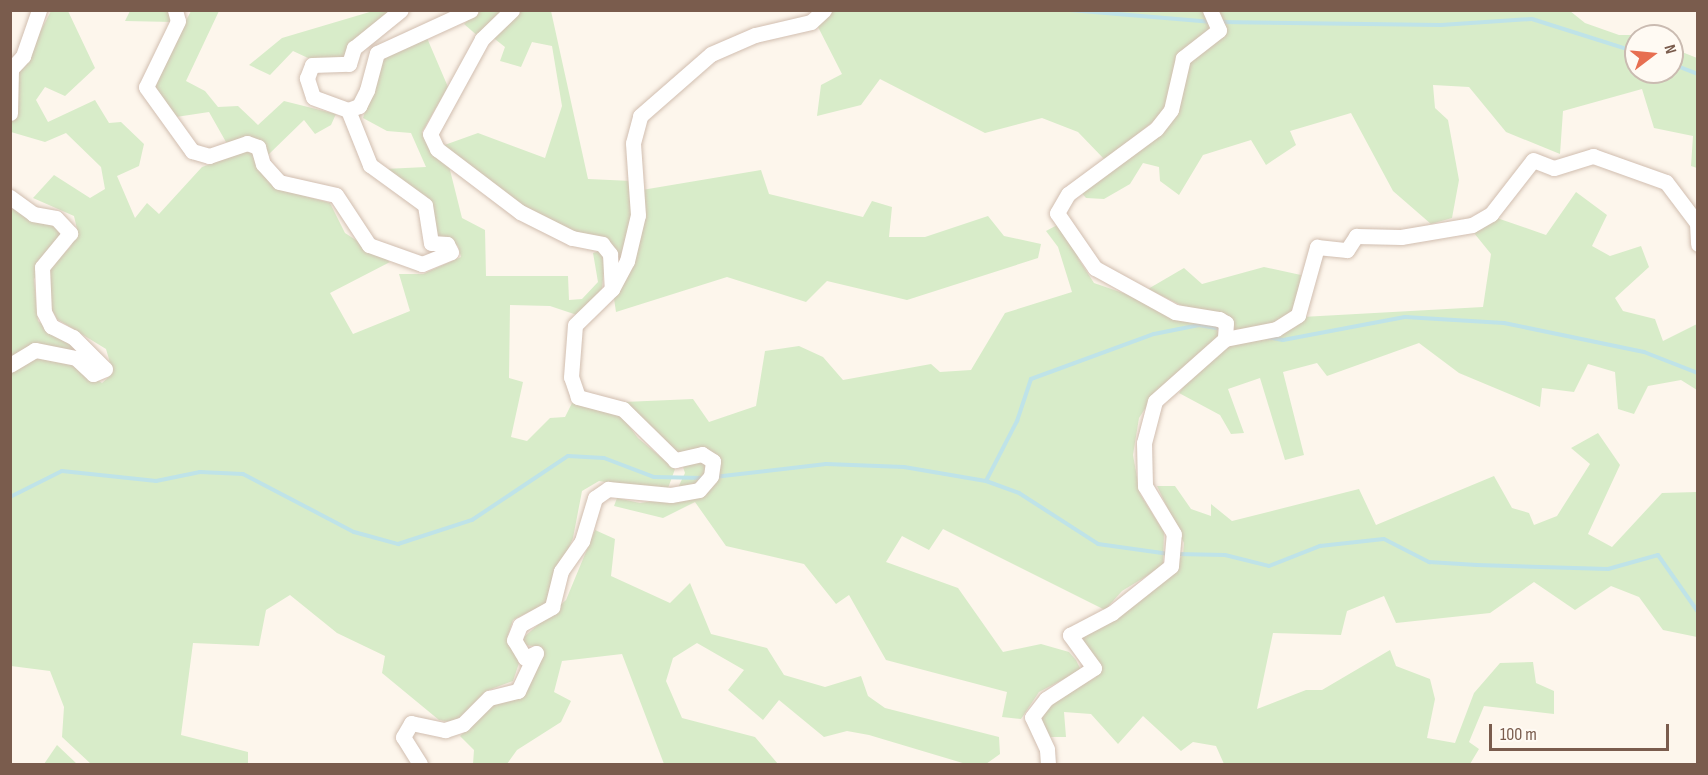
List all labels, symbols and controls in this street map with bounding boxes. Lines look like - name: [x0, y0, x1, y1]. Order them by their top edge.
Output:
- north arrow: [1624, 24, 1684, 84]
- text: N: [1660, 43, 1680, 56]
- scale bar: [1492, 712, 1672, 750]
- text: 100 m: [1500, 724, 1537, 745]

